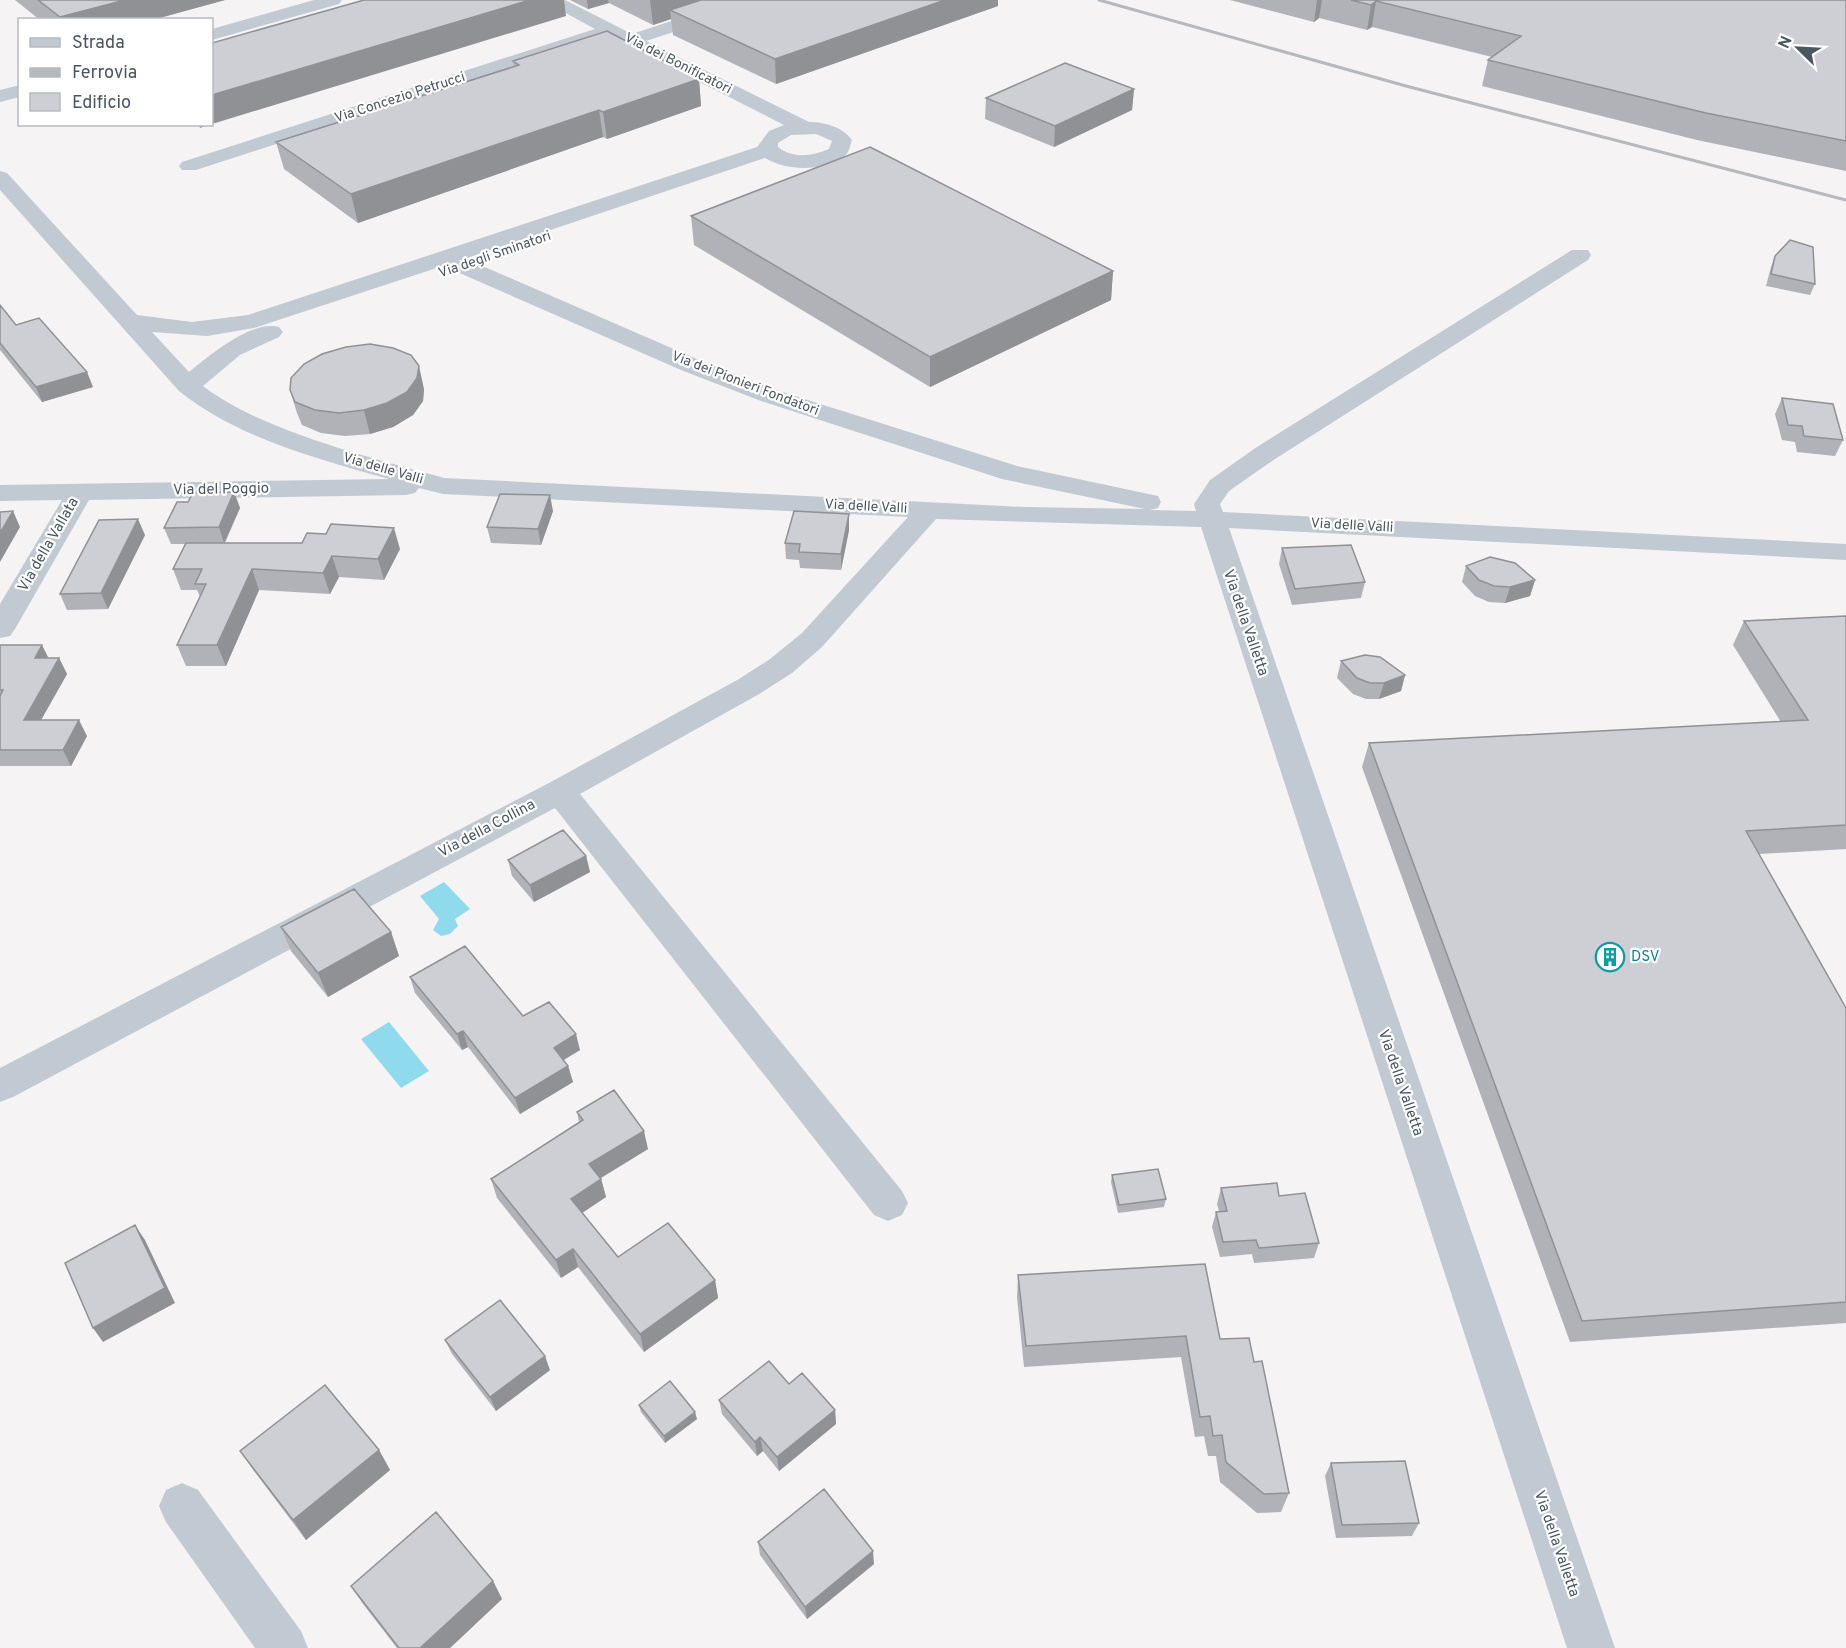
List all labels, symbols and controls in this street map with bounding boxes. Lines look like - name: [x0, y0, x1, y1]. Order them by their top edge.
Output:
- legend: [18, 18, 213, 126]
- north arrow: [1768, 18, 1828, 78]
- street label: Via dei Bonificatori: [622, 30, 734, 98]
- text: Strada: [72, 32, 125, 55]
- text: N: [1775, 33, 1798, 52]
- text: Ferrovia: [72, 62, 137, 85]
- street label: Via Concezio Petrucci: [333, 69, 467, 127]
- text: Edificio: [72, 92, 131, 115]
- street label: Via degli Sminatori: [436, 228, 554, 282]
- street label: Via dei Pionieri Fondatori: [669, 348, 821, 420]
- street label: Via delle Valli: [341, 449, 425, 489]
- street label: Via del Poggio: [173, 480, 269, 500]
- street label: Via della Vallata: [14, 494, 84, 596]
- street label: Via delle Valli: [824, 496, 908, 518]
- street label: Via delle Valli: [1310, 515, 1394, 537]
- street label: Via della Valletta: [1218, 567, 1272, 679]
- street label: Via della Collina: [435, 795, 539, 863]
- building icon: DSV: [1594, 941, 1626, 973]
- place label: DSV: [1631, 948, 1660, 967]
- street label: Via della Valletta: [1373, 1027, 1427, 1139]
- street label: Via della Valletta: [1529, 1488, 1583, 1600]

